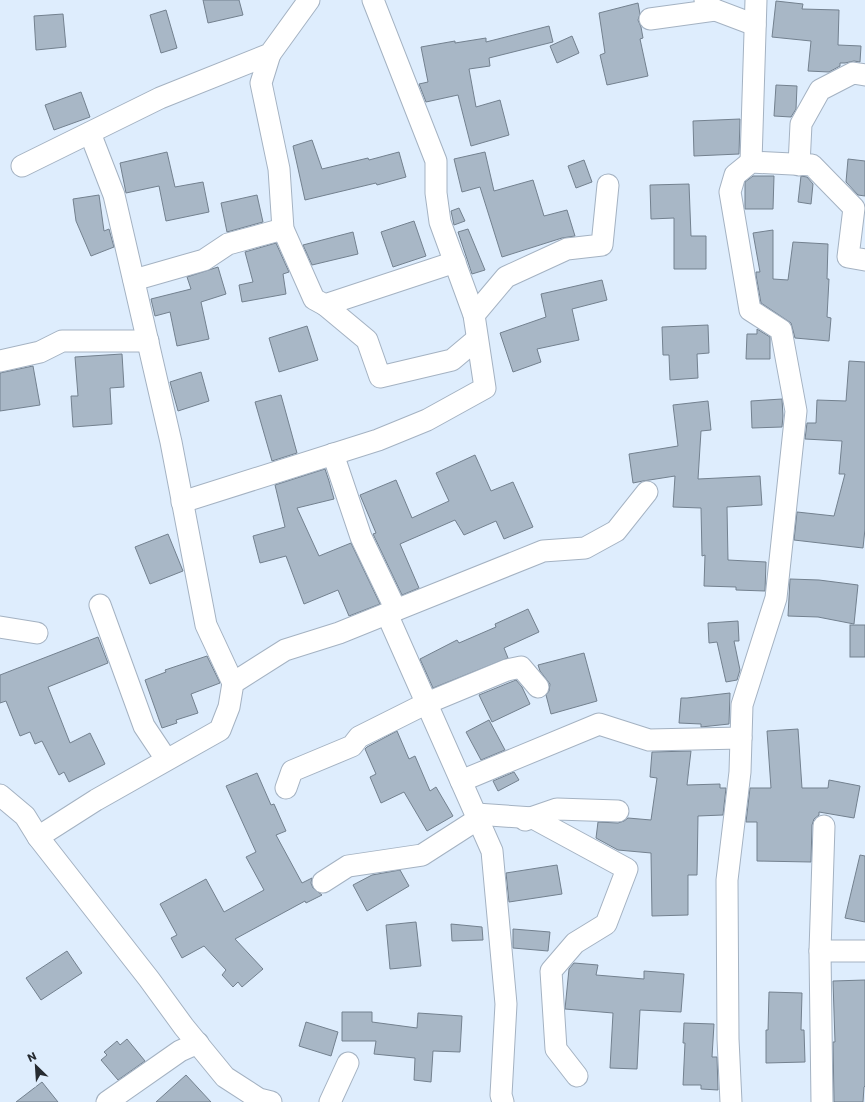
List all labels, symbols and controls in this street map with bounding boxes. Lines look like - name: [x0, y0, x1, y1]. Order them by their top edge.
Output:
- north arrow: [16, 1046, 56, 1086]
- text: N: [25, 1048, 39, 1066]

